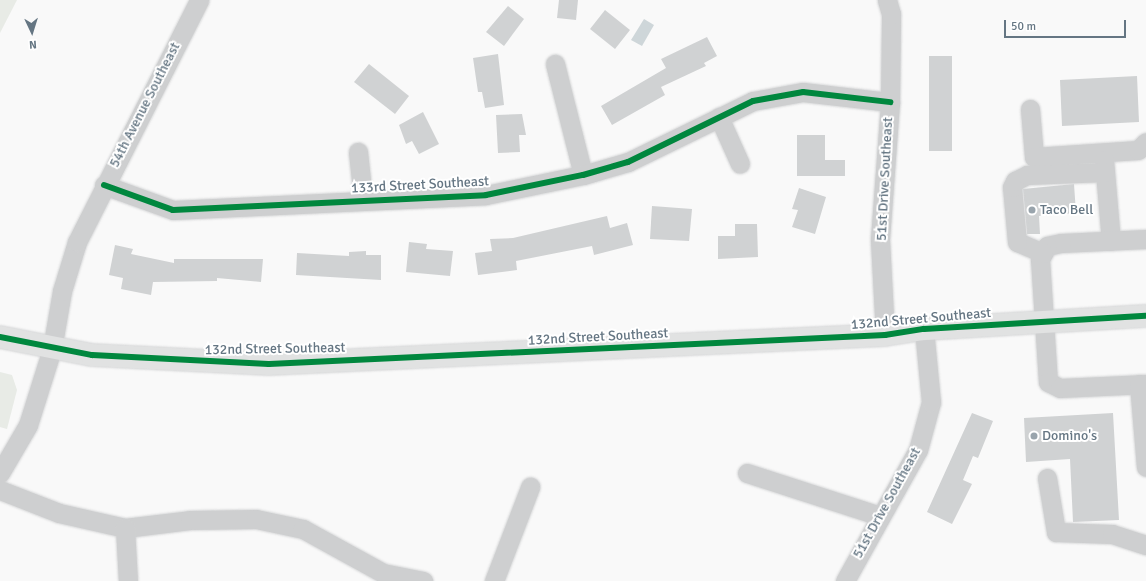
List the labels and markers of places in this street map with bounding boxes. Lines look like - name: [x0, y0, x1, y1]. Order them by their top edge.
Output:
- place label: Taco Bell: [1040, 202, 1093, 218]
- marker: Taco Bell: [1027, 205, 1037, 215]
- place label: Domino's: [1042, 428, 1097, 444]
- marker: Domino's: [1029, 431, 1039, 441]

